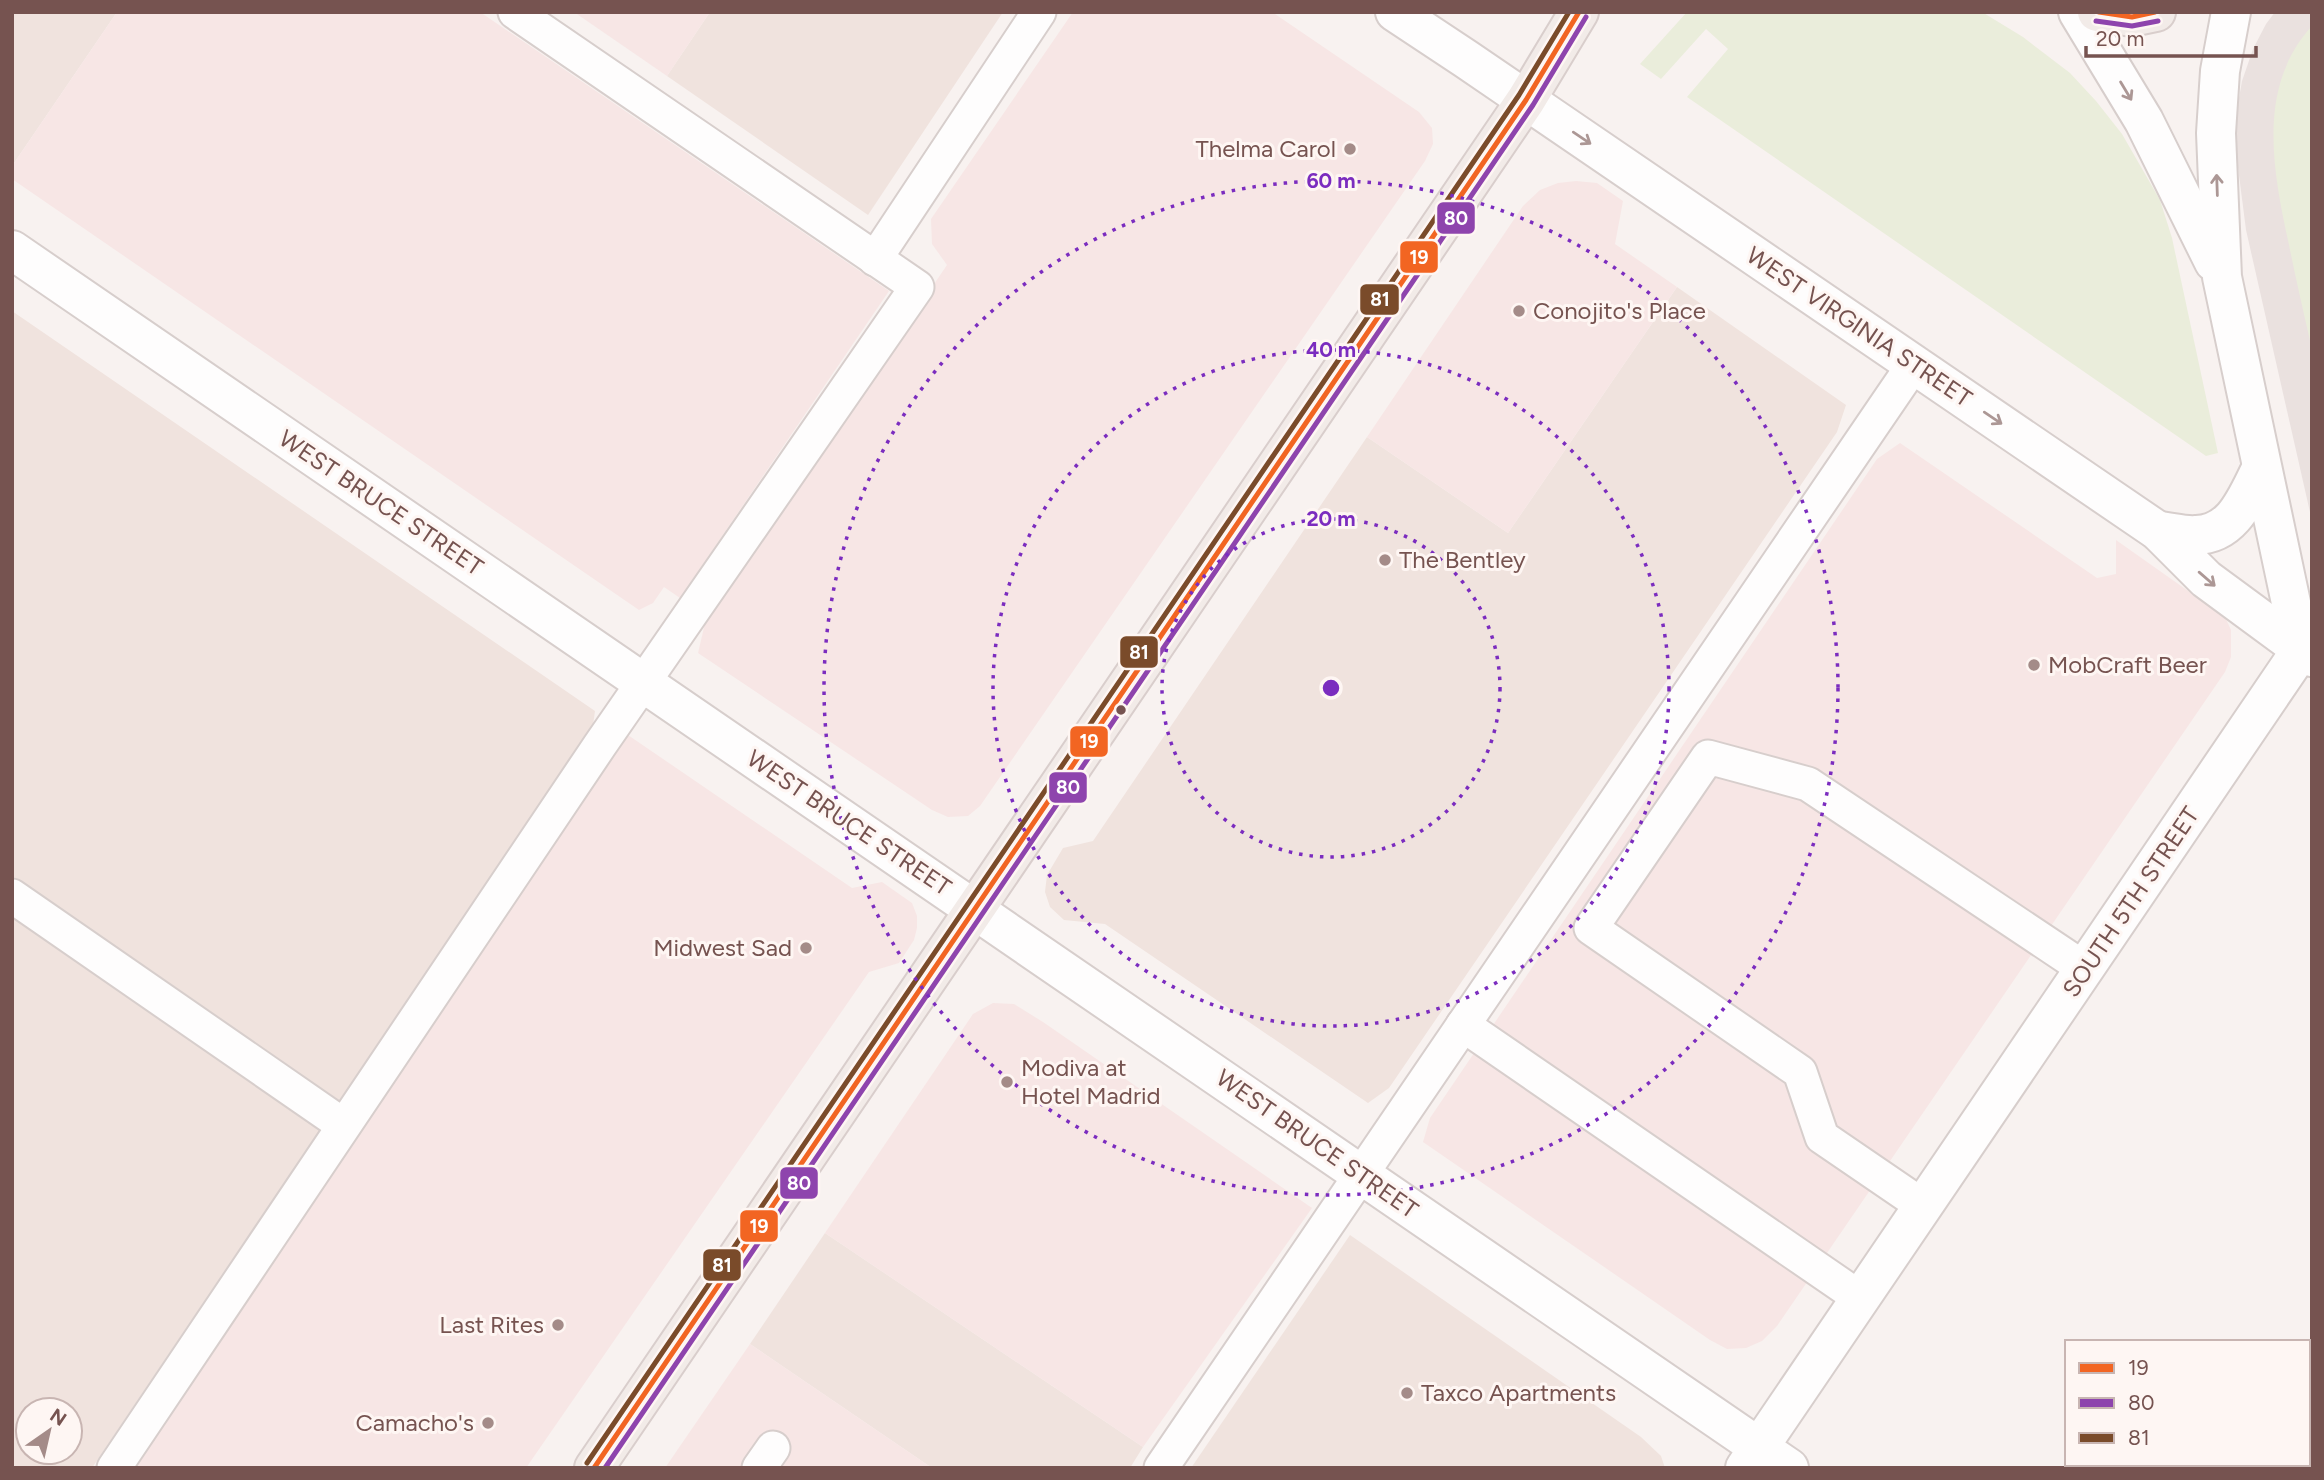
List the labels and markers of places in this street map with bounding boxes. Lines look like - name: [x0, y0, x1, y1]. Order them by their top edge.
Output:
- place label: Thelma Carol: [1196, 134, 1336, 163]
- marker: Thelma Carol: [1342, 141, 1358, 157]
- place label: Conojito's Place: [1533, 296, 1706, 325]
- marker: Conojito's Place: [1511, 303, 1527, 319]
- place label: The Bentley: [1399, 545, 1526, 574]
- marker: The Bentley: [1377, 552, 1393, 568]
- place label: MobCraft Beer: [2048, 650, 2207, 679]
- marker: MobCraft Beer: [2026, 657, 2042, 673]
- centre of rings: [1319, 676, 1343, 700]
- unlabelled marker: [1114, 703, 1128, 717]
- place label: Midwest Sad: [653, 933, 792, 962]
- marker: Midwest Sad: [798, 940, 814, 956]
- place label: Modiva at Hotel Madrid: [1021, 1053, 1161, 1110]
- marker: Modiva at Hotel Madrid: [999, 1074, 1015, 1090]
- place label: Last Rites: [439, 1310, 544, 1339]
- marker: Last Rites: [550, 1317, 566, 1333]
- place label: Taxco Apartments: [1421, 1378, 1616, 1407]
- marker: Taxco Apartments: [1399, 1385, 1415, 1401]
- place label: Camacho's: [356, 1408, 474, 1437]
- marker: Camacho's: [480, 1415, 496, 1431]

